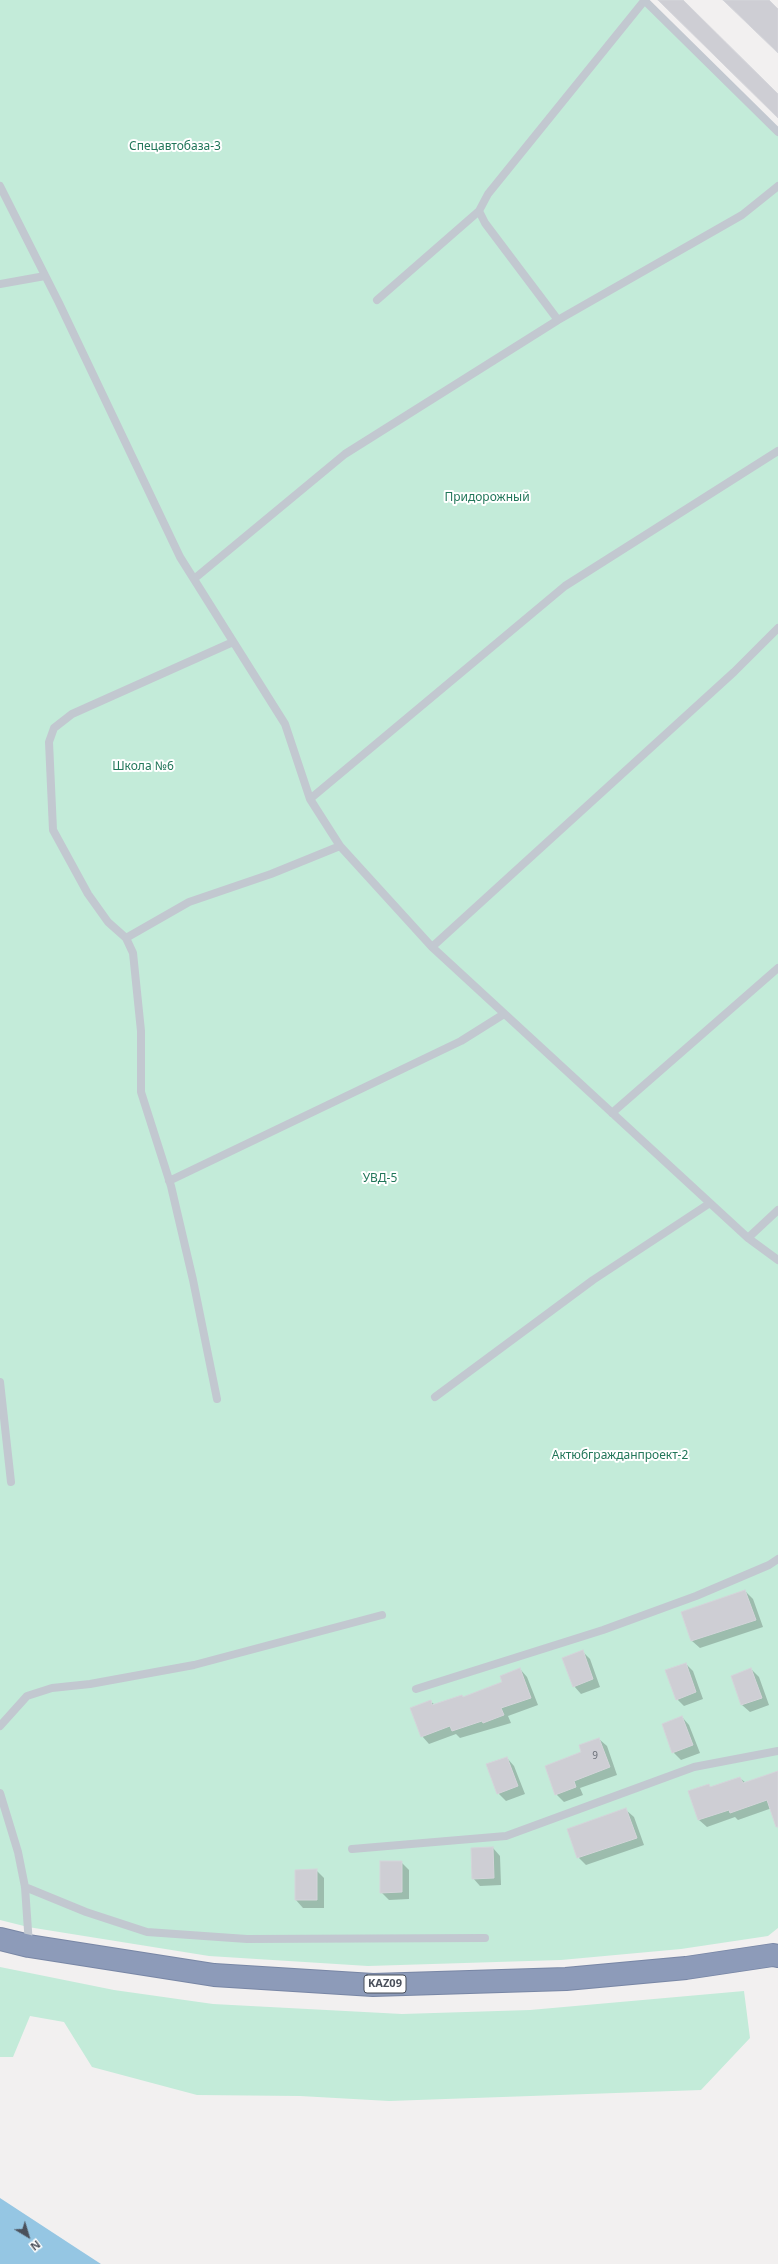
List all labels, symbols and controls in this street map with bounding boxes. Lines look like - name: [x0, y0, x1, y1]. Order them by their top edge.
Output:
- park label: Спецавтобаза-3: [129, 140, 221, 154]
- park label: Придорожный: [444, 491, 530, 505]
- park label: Школа №6: [112, 760, 174, 774]
- park label: УВД-5: [363, 1172, 397, 1186]
- park label: Актюбгражданпроект-2: [552, 1449, 688, 1463]
- house number: 9: [592, 1750, 598, 1762]
- road number: KAZ09: [364, 1975, 406, 1993]
- north arrow: [8, 2216, 48, 2256]
- text: N: [28, 2237, 44, 2255]

